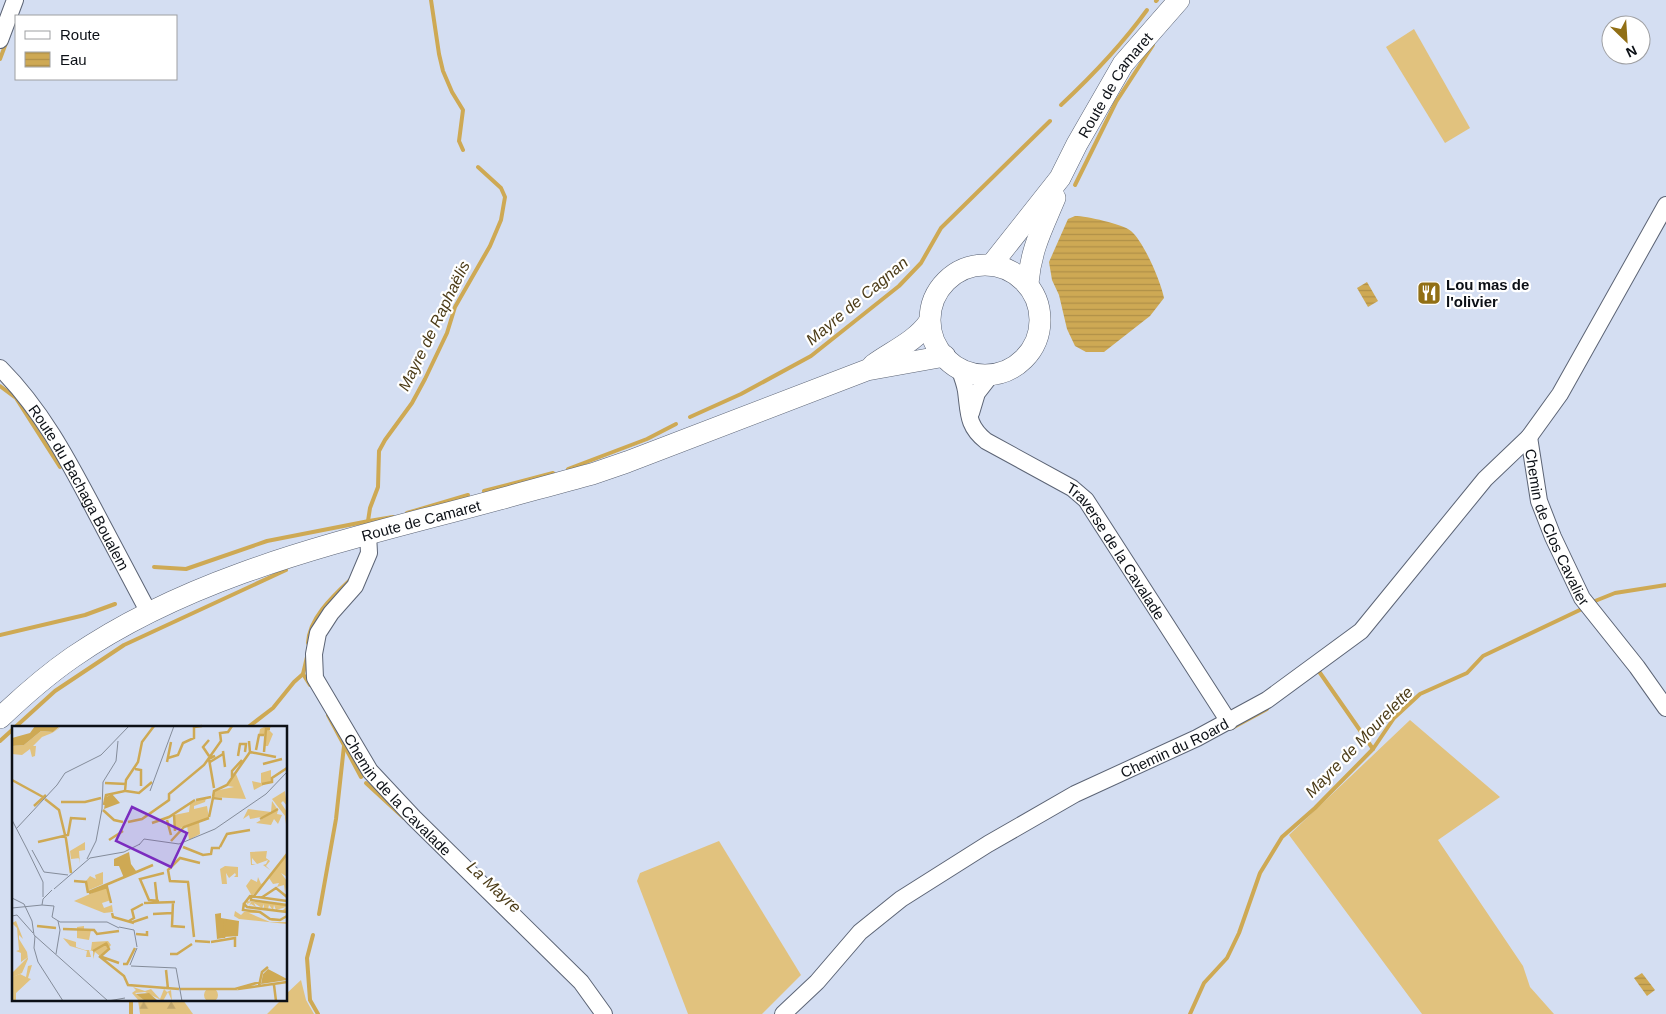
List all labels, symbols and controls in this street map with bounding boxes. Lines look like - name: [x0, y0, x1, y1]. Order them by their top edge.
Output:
- legend: [15, 15, 178, 80]
- north arrow: [1601, 15, 1651, 65]
- text: Route: [60, 26, 100, 43]
- street label: Route de Camaret: [1074, 28, 1156, 140]
- text: N: [1624, 42, 1639, 61]
- text: Eau: [60, 51, 87, 68]
- water label: Mayre de Cagnan: [803, 254, 911, 348]
- water label: Mayre de Raphaëlis: [395, 258, 473, 394]
- place label: Lou mas de l'olivier: [1446, 276, 1529, 310]
- restaurant icon: Lou mas de l'olivier: [1416, 280, 1442, 306]
- street label: Route du Bachaga Boualem: [26, 401, 133, 573]
- street label: Chemin de Clos Cavalier: [1522, 448, 1593, 609]
- street label: Traverse de la Cavalade: [1064, 478, 1169, 622]
- street label: Route de Camaret: [359, 496, 483, 544]
- water label: Mayre de Mourelette: [1302, 683, 1416, 801]
- street label: Chemin du Roard: [1117, 714, 1231, 781]
- inset map: [12, 726, 288, 1002]
- street label: Chemin de la Cavalade: [341, 730, 455, 859]
- water label: La Mayre: [464, 858, 524, 916]

